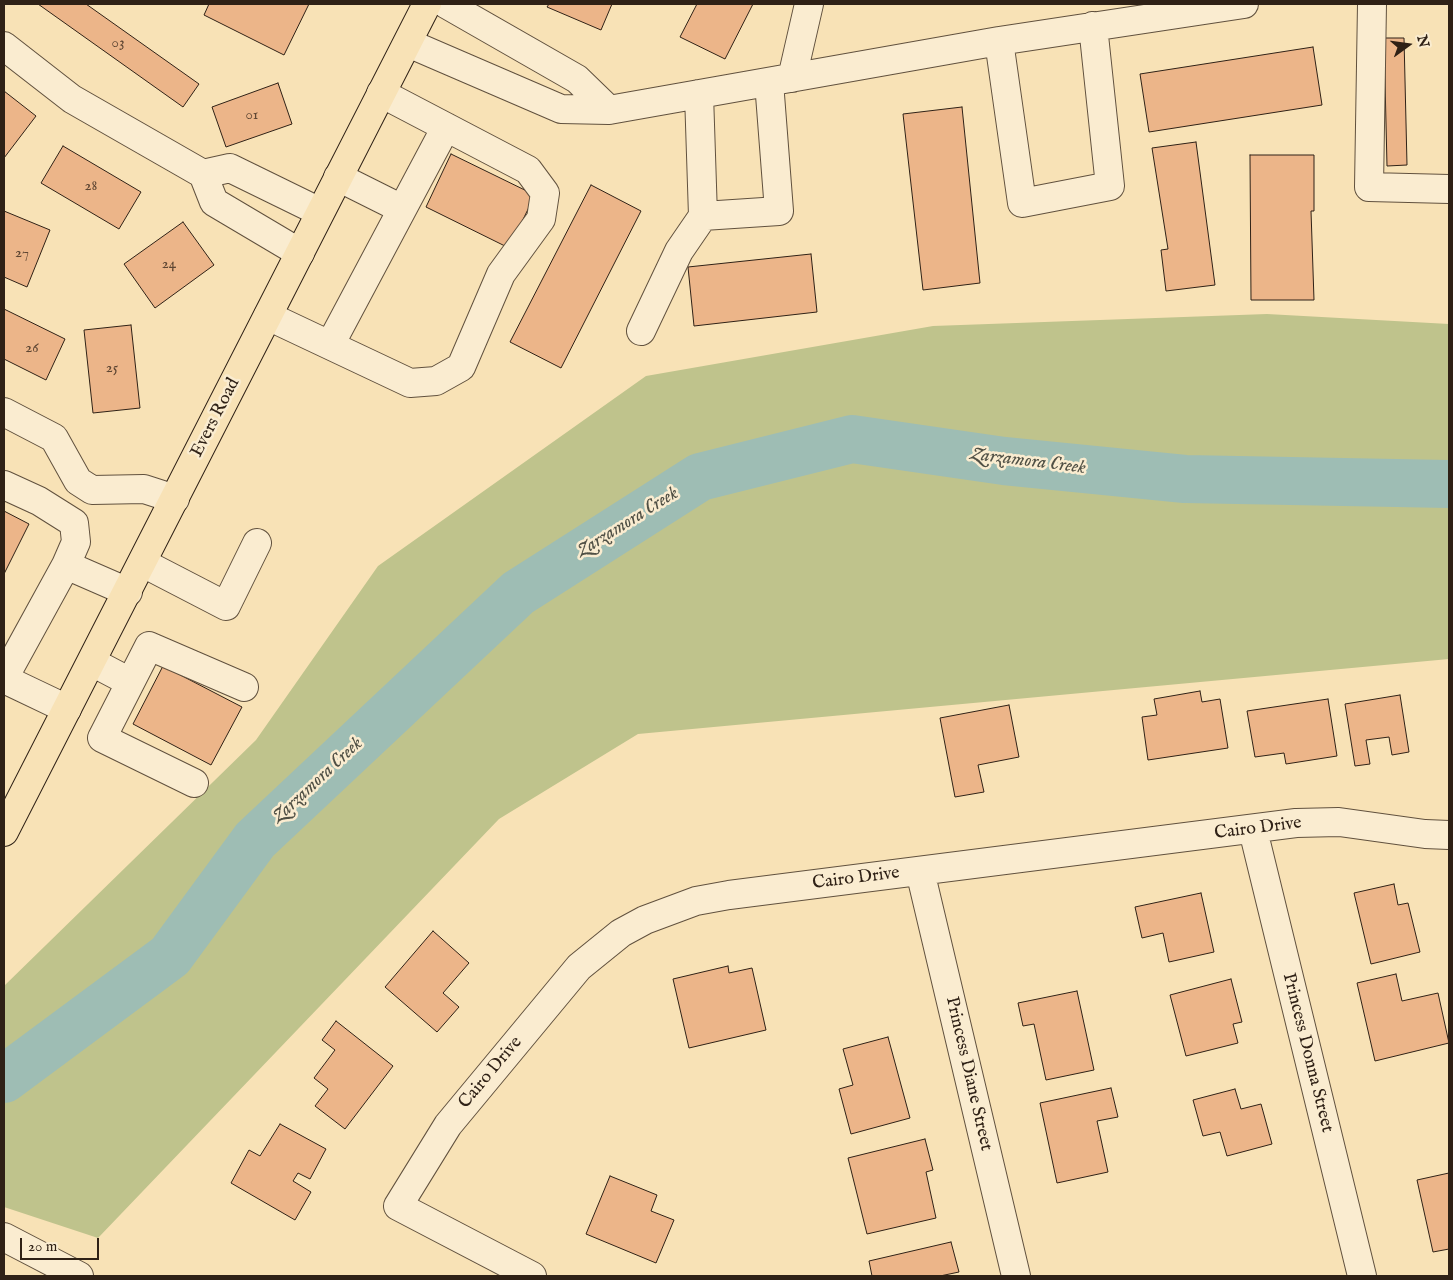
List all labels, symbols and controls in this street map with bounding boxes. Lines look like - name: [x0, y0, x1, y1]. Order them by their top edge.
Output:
- north arrow: [1383, 20, 1433, 70]
- text: N: [1412, 33, 1433, 49]
- house number: 03: [112, 35, 124, 53]
- house number: 01: [246, 107, 258, 125]
- house number: 28: [85, 178, 97, 196]
- house number: 27: [15, 245, 29, 263]
- house number: 24: [162, 256, 176, 274]
- house number: 26: [25, 340, 39, 358]
- house number: 25: [106, 360, 118, 378]
- street label: Evers Road: [187, 375, 245, 461]
- water label: Zarzamora Creek: [969, 444, 1087, 480]
- water label: Zarzamora Creek: [573, 483, 683, 563]
- water label: Zarzamora Creek: [268, 733, 368, 829]
- street label: Cairo Drive: [1213, 813, 1303, 845]
- street label: Cairo Drive: [811, 863, 901, 895]
- street label: Princess Donna Street: [1277, 971, 1337, 1135]
- street label: Princess Diane Street: [940, 995, 996, 1153]
- street label: Cairo Drive: [455, 1032, 527, 1114]
- scale bar: [22, 1228, 101, 1260]
- text: 20 m: [28, 1237, 57, 1256]

